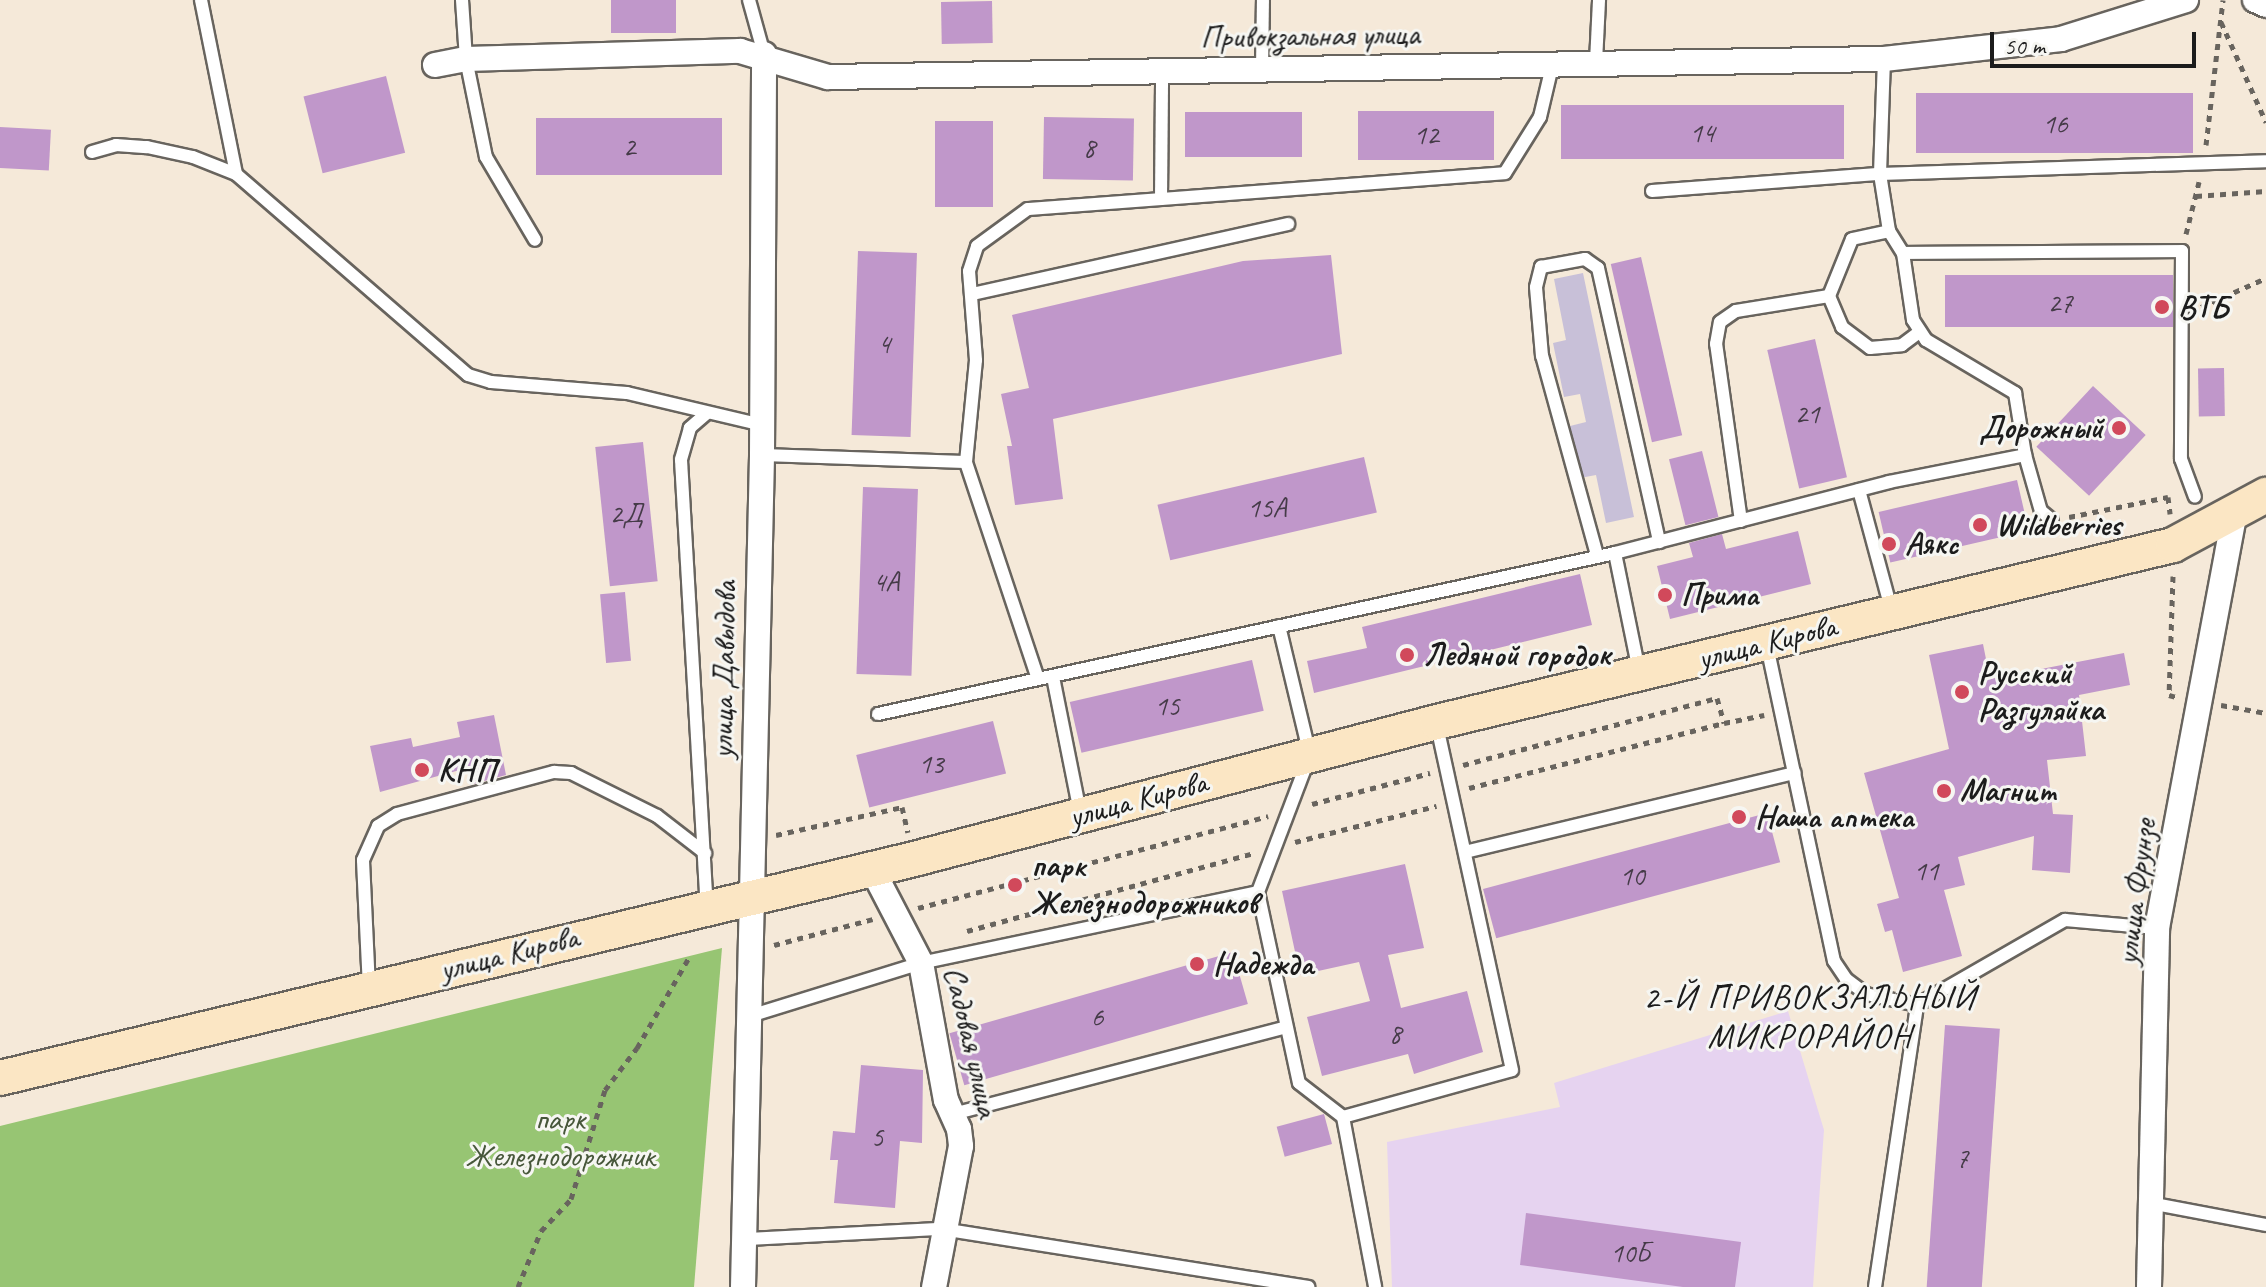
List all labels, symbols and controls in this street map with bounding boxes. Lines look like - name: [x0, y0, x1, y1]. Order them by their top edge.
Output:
- street label: Привокзальная улица: [1198, 15, 1422, 57]
- scale bar: [1994, 16, 2200, 66]
- text: 50 m: [2004, 31, 2045, 61]
- house number: 16: [2042, 107, 2068, 141]
- house number: 14: [1689, 116, 1715, 150]
- house number: 12: [1413, 118, 1439, 152]
- house number: 2: [623, 130, 635, 164]
- house number: 8: [1083, 131, 1095, 165]
- house number: 27: [2047, 286, 2073, 320]
- place label: ВТБ: [2178, 288, 2229, 326]
- marker: ВТБ: [2153, 298, 2171, 316]
- house number: 4: [878, 327, 890, 361]
- house number: 21: [1794, 397, 1820, 431]
- place label: Дорожный: [1979, 409, 2103, 447]
- marker: Дорожный: [2110, 419, 2128, 437]
- house number: 15А: [1247, 491, 1287, 525]
- house number: 2Д: [610, 497, 642, 531]
- place label: Wildberries: [1996, 506, 2121, 544]
- marker: Wildberries: [1971, 516, 1989, 534]
- place label: Аякс: [1905, 525, 1958, 563]
- marker: Аякс: [1880, 535, 1898, 553]
- house number: 4А: [873, 565, 899, 599]
- place label: Прима: [1681, 576, 1758, 614]
- street label: улица Давыдова: [703, 582, 745, 758]
- marker: Прима: [1656, 586, 1674, 604]
- street label: улица Кирова: [1694, 607, 1840, 679]
- place label: Ледяной городок: [1423, 636, 1610, 674]
- marker: Ледяной городок: [1398, 646, 1416, 664]
- place label: Русский Разгуляйка: [1978, 655, 2104, 730]
- marker: Русский Разгуляйка: [1953, 683, 1971, 701]
- house number: 15: [1154, 689, 1180, 723]
- house number: 13: [918, 747, 944, 781]
- place label: КНП: [438, 751, 496, 789]
- marker: КНП: [413, 761, 431, 779]
- street label: улица Кирова: [1065, 763, 1211, 837]
- place label: Магнит: [1960, 772, 2057, 810]
- marker: Магнит: [1935, 782, 1953, 800]
- place label: Наша аптека: [1755, 798, 1916, 836]
- marker: Наша аптека: [1730, 808, 1748, 826]
- street label: улица Фрунзе: [2108, 818, 2164, 966]
- place label: парк Железнодорожников: [1031, 848, 1258, 923]
- house number: 11: [1913, 854, 1939, 888]
- house number: 10: [1619, 859, 1645, 893]
- marker: парк Железнодорожников: [1006, 876, 1024, 894]
- street label: улица Кирова: [436, 918, 582, 990]
- place label: Надежда: [1213, 945, 1313, 983]
- marker: Надежда: [1188, 955, 1206, 973]
- street label: Садовая улица: [935, 962, 1007, 1122]
- district label: 2-Й ПРИВОКЗАЛЬНЫЙ МИКРОРАЙОН: [1645, 976, 1975, 1056]
- house number: 6: [1091, 1000, 1103, 1034]
- house number: 8: [1389, 1017, 1401, 1051]
- park label: парк Железнодорожник: [465, 1101, 655, 1176]
- house number: 5: [871, 1120, 883, 1154]
- house number: 7: [1956, 1141, 1968, 1175]
- house number: 10Б: [1610, 1236, 1650, 1270]

